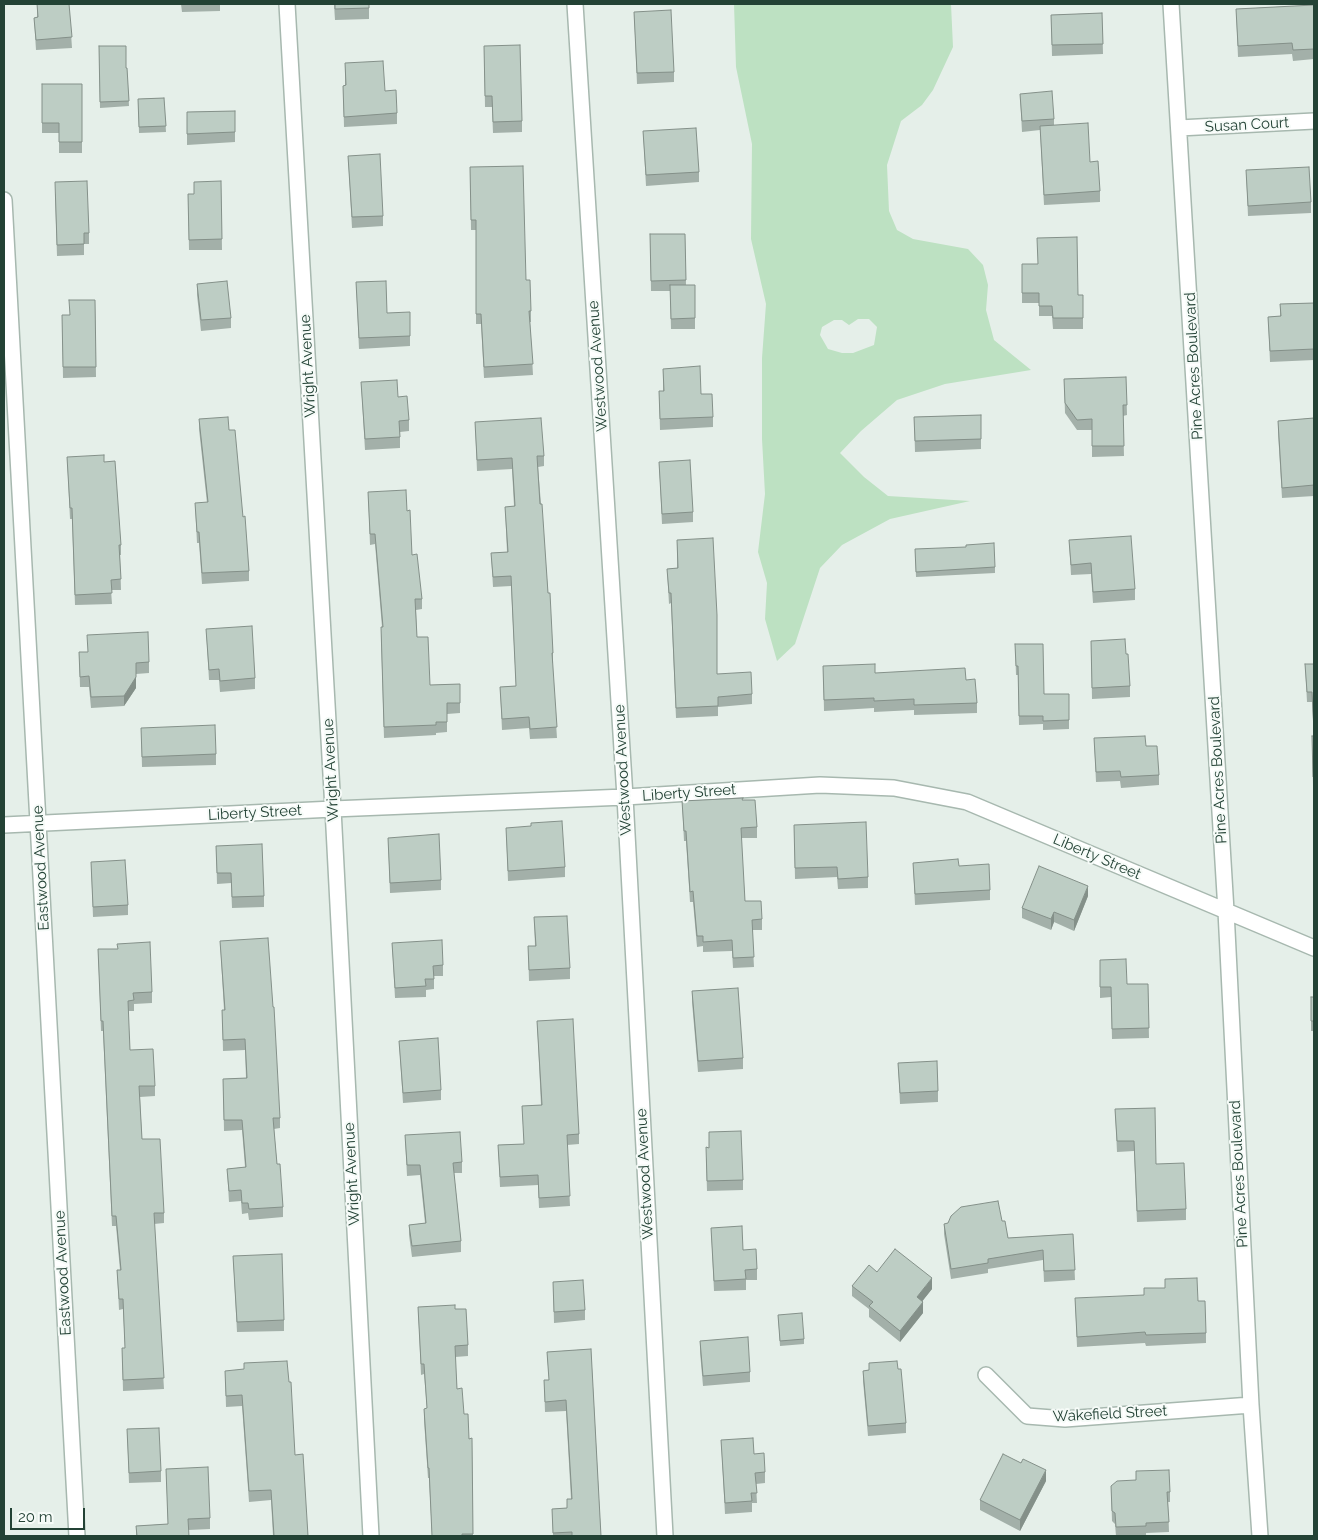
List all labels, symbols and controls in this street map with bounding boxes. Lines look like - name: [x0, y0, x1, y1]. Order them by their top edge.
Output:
- street label: Susan Court: [1204, 114, 1290, 136]
- street label: Pine Acres Boulevard: [1181, 292, 1207, 440]
- street label: Westwood Avenue: [584, 300, 612, 432]
- street label: Wright Avenue: [296, 314, 320, 418]
- street label: Pine Acres Boulevard: [1205, 696, 1231, 844]
- street label: Westwood Avenue: [611, 704, 635, 836]
- street label: Wright Avenue: [319, 718, 343, 822]
- street label: Liberty Street: [642, 781, 736, 805]
- street label: Liberty Street: [208, 802, 302, 824]
- street label: Eastwood Avenue: [29, 805, 53, 931]
- street label: Liberty Street: [1050, 830, 1144, 884]
- street label: Pine Acres Boulevard: [1226, 1100, 1252, 1248]
- street label: Westwood Avenue: [633, 1108, 657, 1240]
- street label: Wright Avenue: [340, 1122, 364, 1226]
- street label: Eastwood Avenue: [51, 1210, 75, 1336]
- street label: Wakefield Street: [1052, 1402, 1168, 1426]
- scale bar: [12, 1498, 88, 1530]
- text: 20 m: [18, 1508, 53, 1526]

